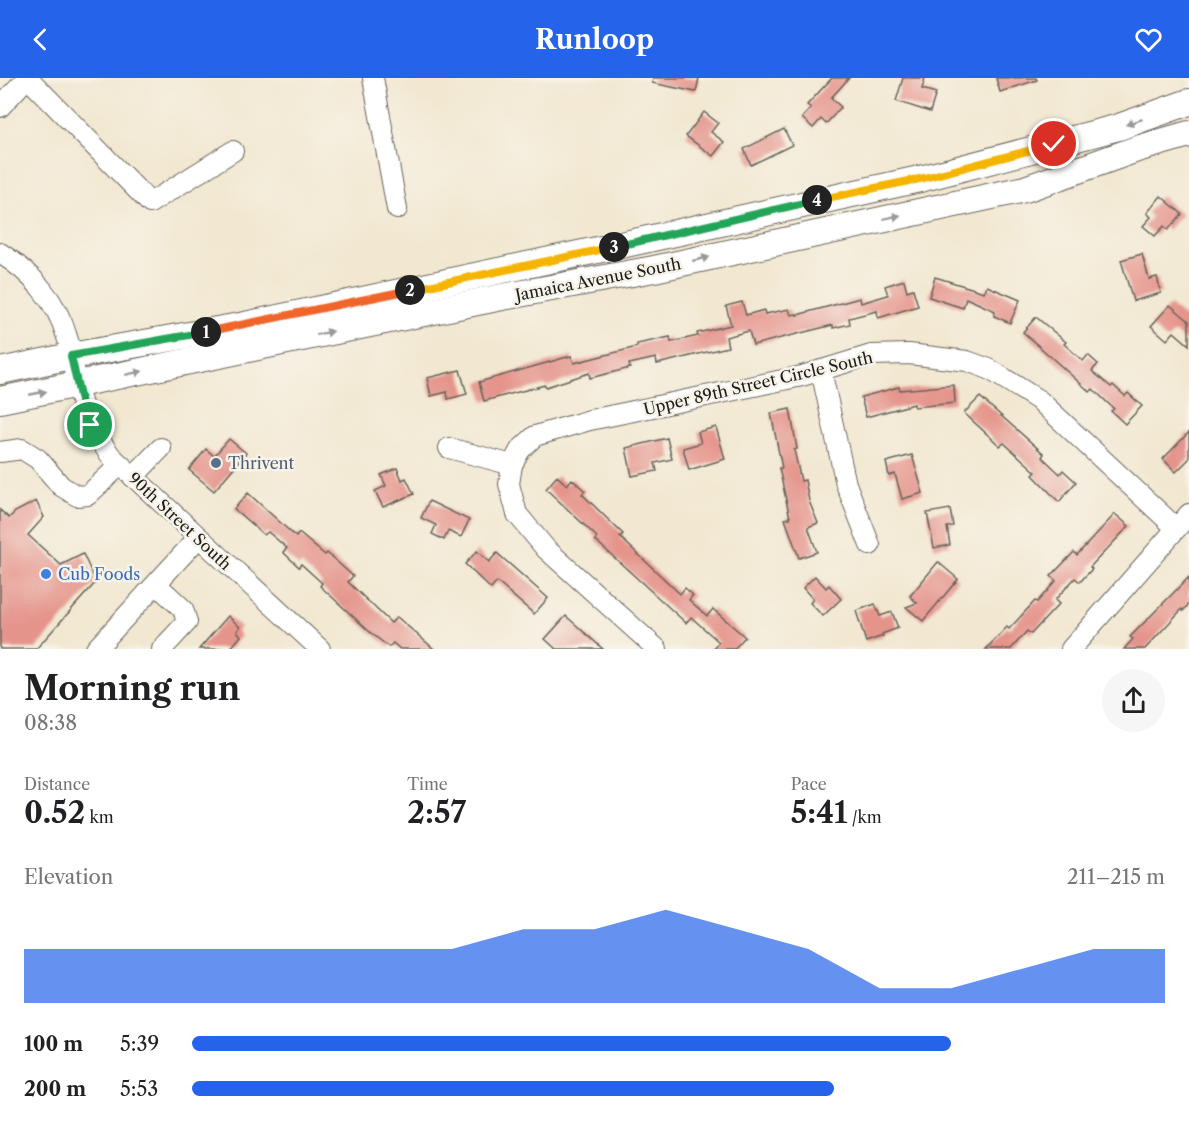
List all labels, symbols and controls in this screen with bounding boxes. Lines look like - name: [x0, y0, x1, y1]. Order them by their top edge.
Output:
- icon: back: [24, 23, 57, 56]
- text: Runloop: [535, 23, 654, 56]
- icon: heart: [1132, 23, 1165, 56]
- one-way arrow: [1125, 117, 1143, 127]
- pin: [1028, 118, 1079, 169]
- icon: check: [1037, 127, 1070, 160]
- pin: 4: [802, 185, 832, 215]
- text: 4: [812, 190, 822, 210]
- one-way arrow: [883, 212, 902, 221]
- pin: 3: [599, 232, 629, 262]
- text: 3: [609, 237, 619, 257]
- street label: Jamaica Avenue South: [510, 253, 683, 305]
- one-way arrow: [692, 253, 711, 263]
- pin: 2: [395, 275, 425, 305]
- text: 2: [405, 280, 415, 300]
- pin: 1: [191, 317, 221, 347]
- text: 1: [202, 322, 210, 342]
- one-way arrow: [316, 328, 335, 337]
- street label: Upper 89th Street Circle South: [641, 347, 875, 419]
- one-way arrow: [125, 368, 143, 378]
- one-way arrow: [29, 387, 48, 397]
- pin: [64, 399, 115, 450]
- icon: arrive: [73, 408, 106, 441]
- place label: Thrivent: [228, 453, 295, 473]
- marker: Thrivent: [209, 456, 223, 470]
- street label: 90th Street South: [124, 468, 236, 574]
- place label: Cub Foods: [58, 564, 140, 584]
- marker: Cub Foods: [39, 567, 53, 581]
- text: Morning run: [24, 668, 240, 709]
- button: share: [1102, 669, 1165, 732]
- text: 08:38: [24, 711, 77, 735]
- text: Distance: [24, 774, 90, 794]
- text: Time: [407, 774, 448, 794]
- text: Pace: [791, 774, 827, 794]
- text: 0.52: [24, 794, 85, 831]
- text: 2:57: [407, 794, 466, 831]
- text: 5:41: [791, 794, 847, 831]
- text: km: [85, 807, 114, 827]
- text: /km: [847, 807, 882, 827]
- text: Elevation: [24, 865, 113, 889]
- text: 211–215 m: [1067, 865, 1165, 889]
- text: 100 m: [24, 1032, 83, 1056]
- text: 5:39: [120, 1032, 159, 1056]
- text: 200 m: [24, 1077, 86, 1101]
- text: 5:53: [120, 1077, 158, 1101]

